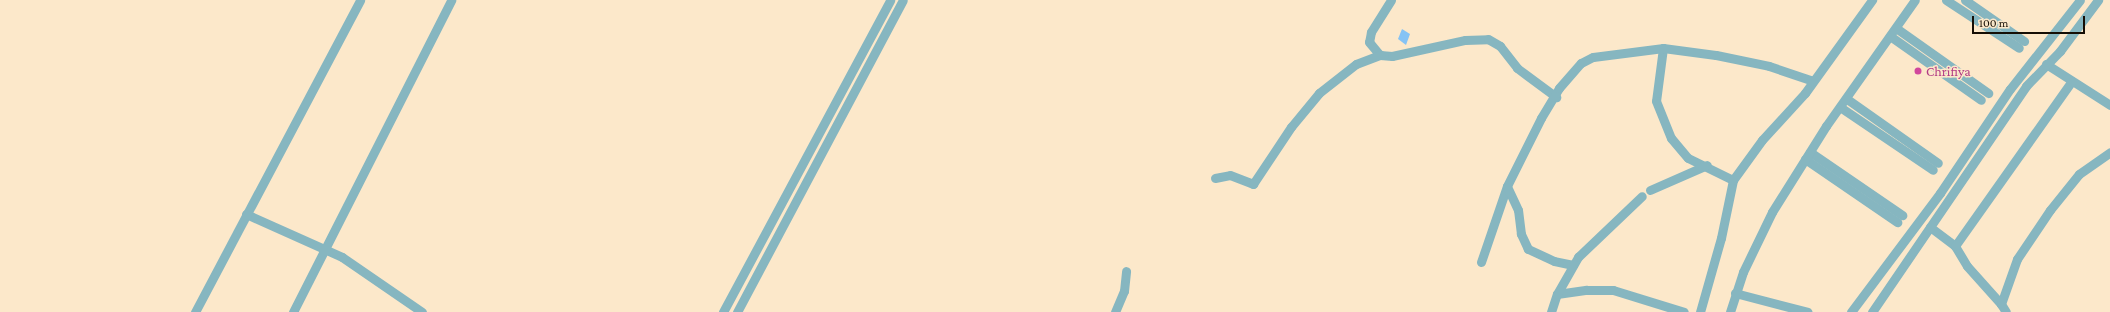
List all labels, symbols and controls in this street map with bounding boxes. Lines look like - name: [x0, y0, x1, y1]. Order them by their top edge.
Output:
- scale bar: [1974, 8, 2087, 34]
- text: 100 m: [1979, 16, 2008, 30]
- place label: Chrifiya: [1926, 63, 1971, 79]
- marker: Chrifiya: [1913, 66, 1923, 76]

